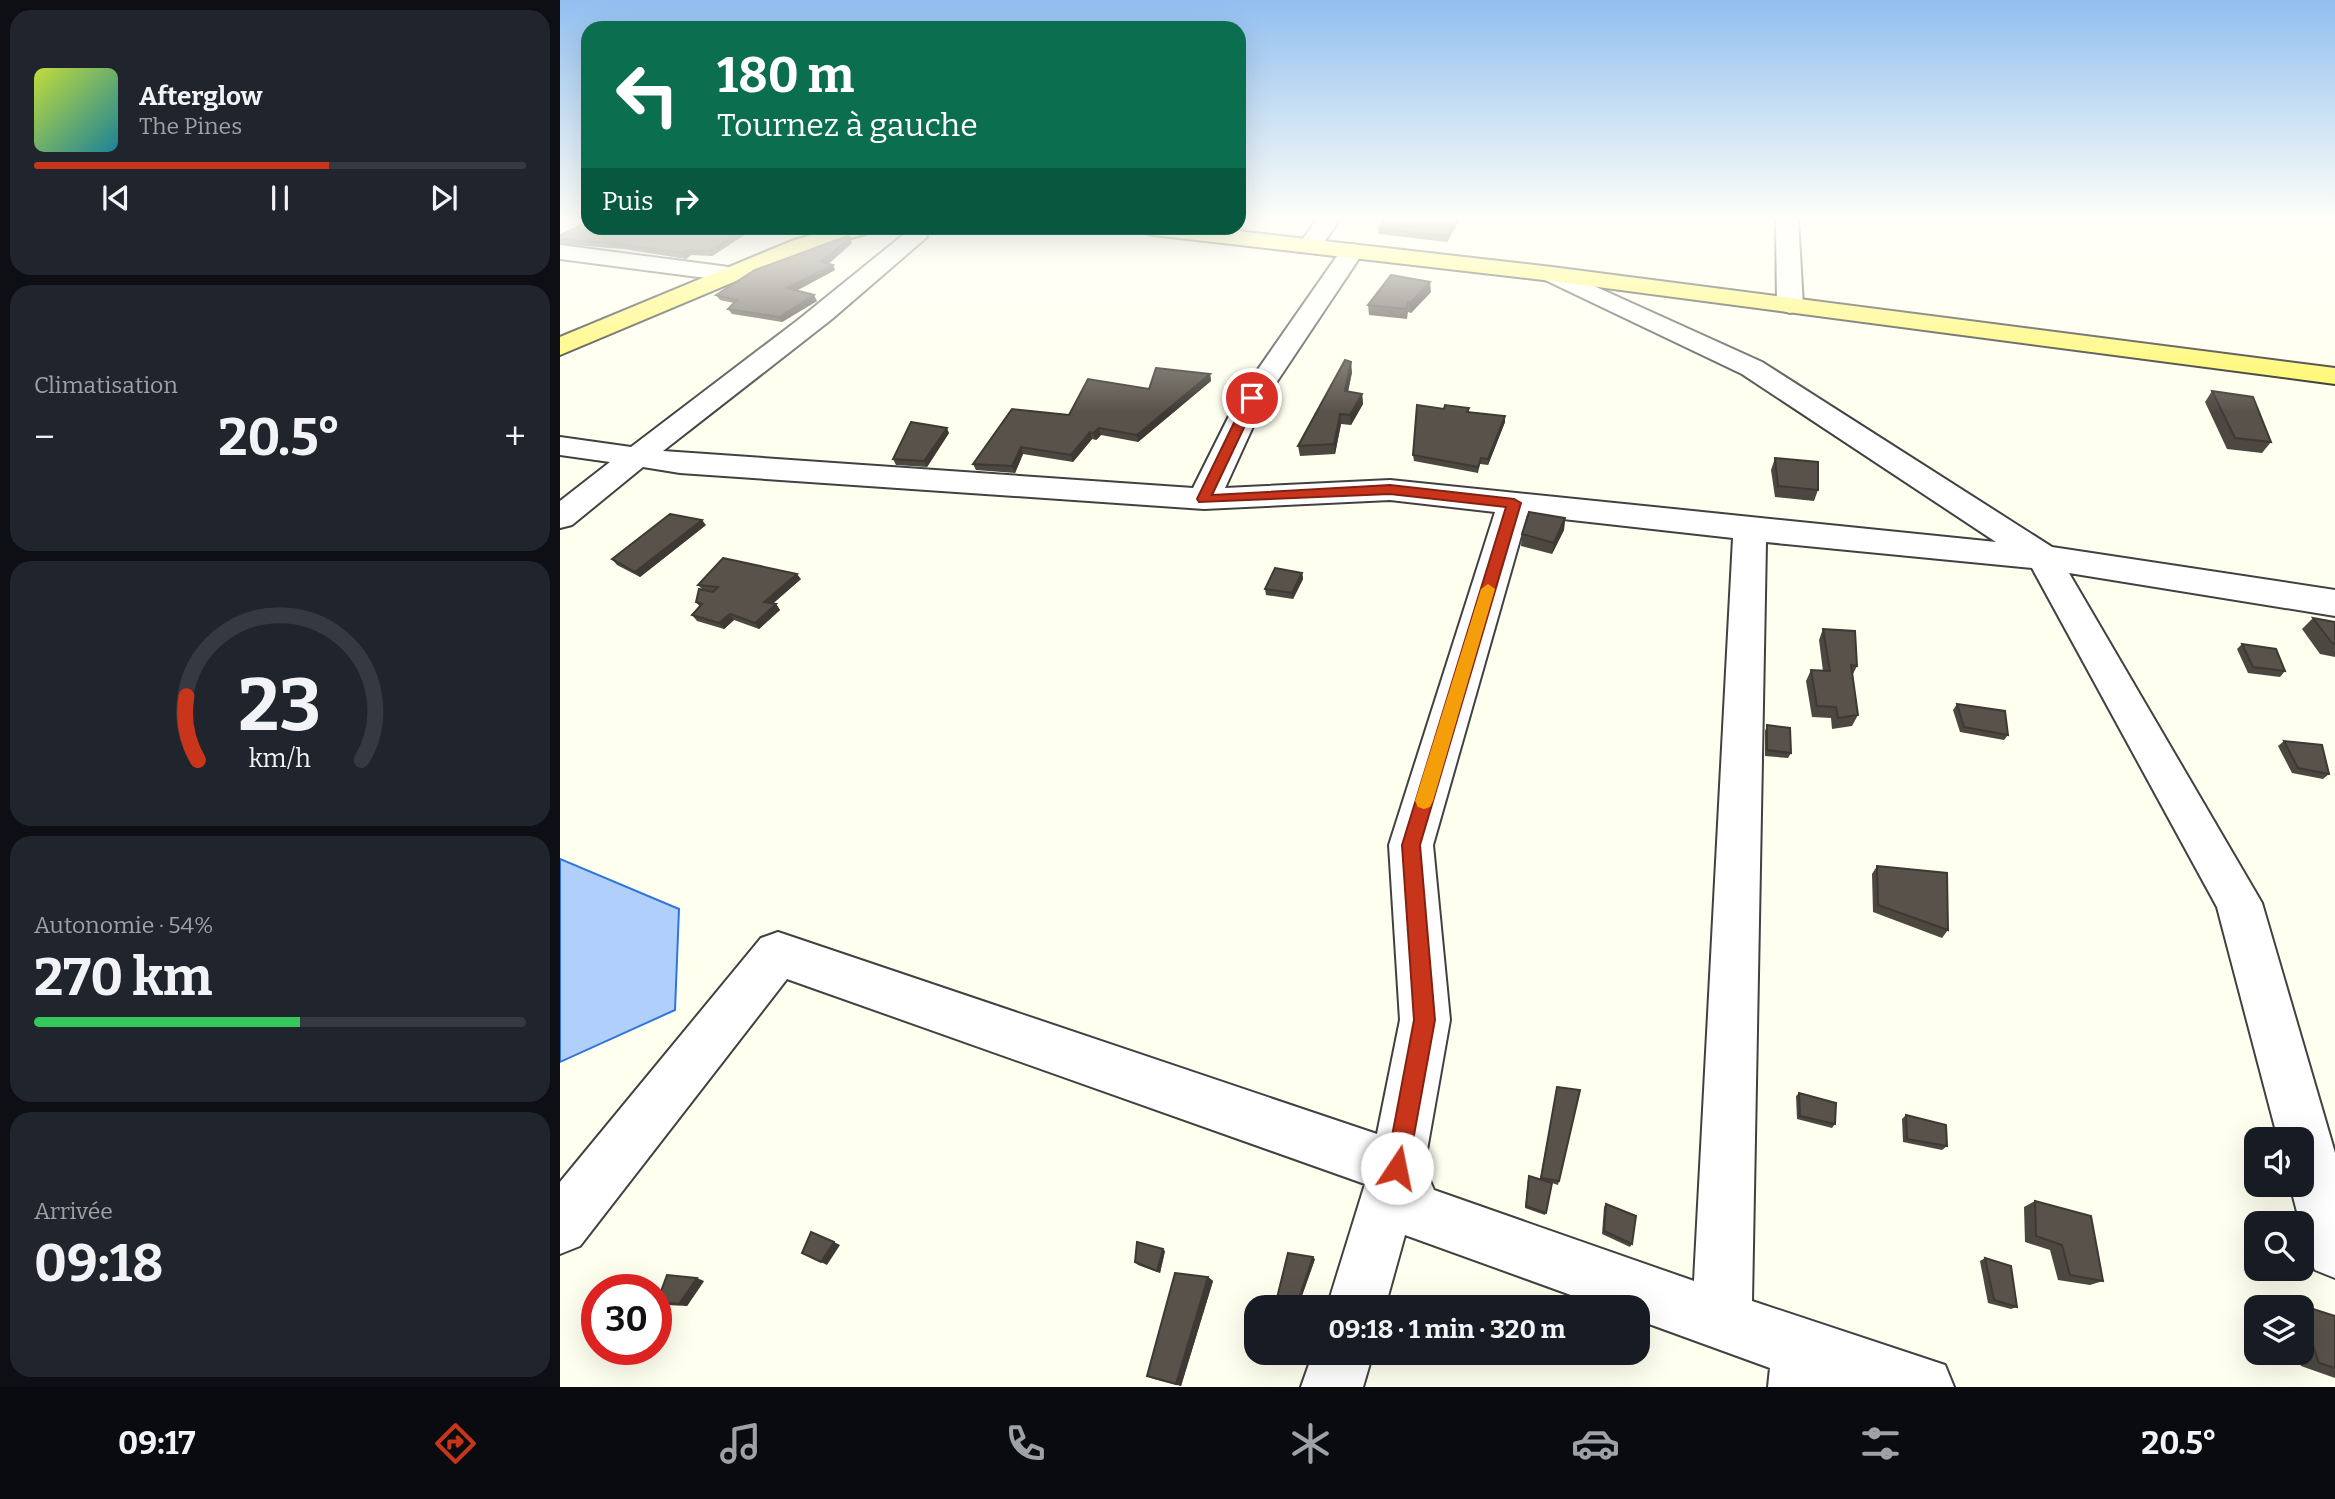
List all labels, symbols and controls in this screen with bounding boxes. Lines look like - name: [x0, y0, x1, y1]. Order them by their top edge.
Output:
- text: 180 m: [717, 46, 854, 105]
- icon: left: [602, 49, 693, 140]
- text: Afterglow: [139, 81, 262, 112]
- text: Tournez à gauche: [717, 106, 978, 144]
- text: The Pines: [139, 112, 242, 140]
- icon: previous: [97, 179, 135, 217]
- icon: pause: [261, 179, 299, 217]
- icon: next: [425, 179, 463, 217]
- icon: right: [667, 182, 705, 220]
- text: Puis: [602, 186, 653, 217]
- pin: [1222, 368, 1282, 428]
- text: Climatisation: [34, 371, 178, 399]
- icon: arrive: [1233, 379, 1271, 417]
- text: 20.5°: [218, 406, 341, 469]
- text: −: [34, 414, 55, 460]
- text: +: [504, 414, 526, 460]
- text: 23: [239, 662, 321, 749]
- text: km/h: [249, 743, 311, 773]
- text: Autonomie · 54%: [34, 911, 214, 939]
- text: 270 km: [34, 946, 212, 1009]
- map controls: [2244, 1127, 2314, 1365]
- button: sound: [2244, 1127, 2314, 1197]
- position arrow: [1360, 1131, 1434, 1205]
- text: Arrivée: [34, 1197, 113, 1225]
- button: search: [2244, 1211, 2314, 1281]
- text: 09:18: [34, 1232, 164, 1295]
- speed limit sign: 30: [581, 1274, 672, 1365]
- button: layers: [2244, 1295, 2314, 1365]
- text: 09:18 · 1 min · 320 m: [1329, 1314, 1566, 1345]
- icon: directions: [431, 1419, 480, 1468]
- icon: music: [716, 1419, 765, 1468]
- icon: phone: [1001, 1419, 1050, 1468]
- icon: climate: [1286, 1419, 1335, 1468]
- icon: car: [1571, 1419, 1620, 1468]
- icon: filters: [1856, 1419, 1905, 1468]
- text: 09:17: [118, 1424, 195, 1462]
- text: 20.5°: [2141, 1424, 2217, 1462]

